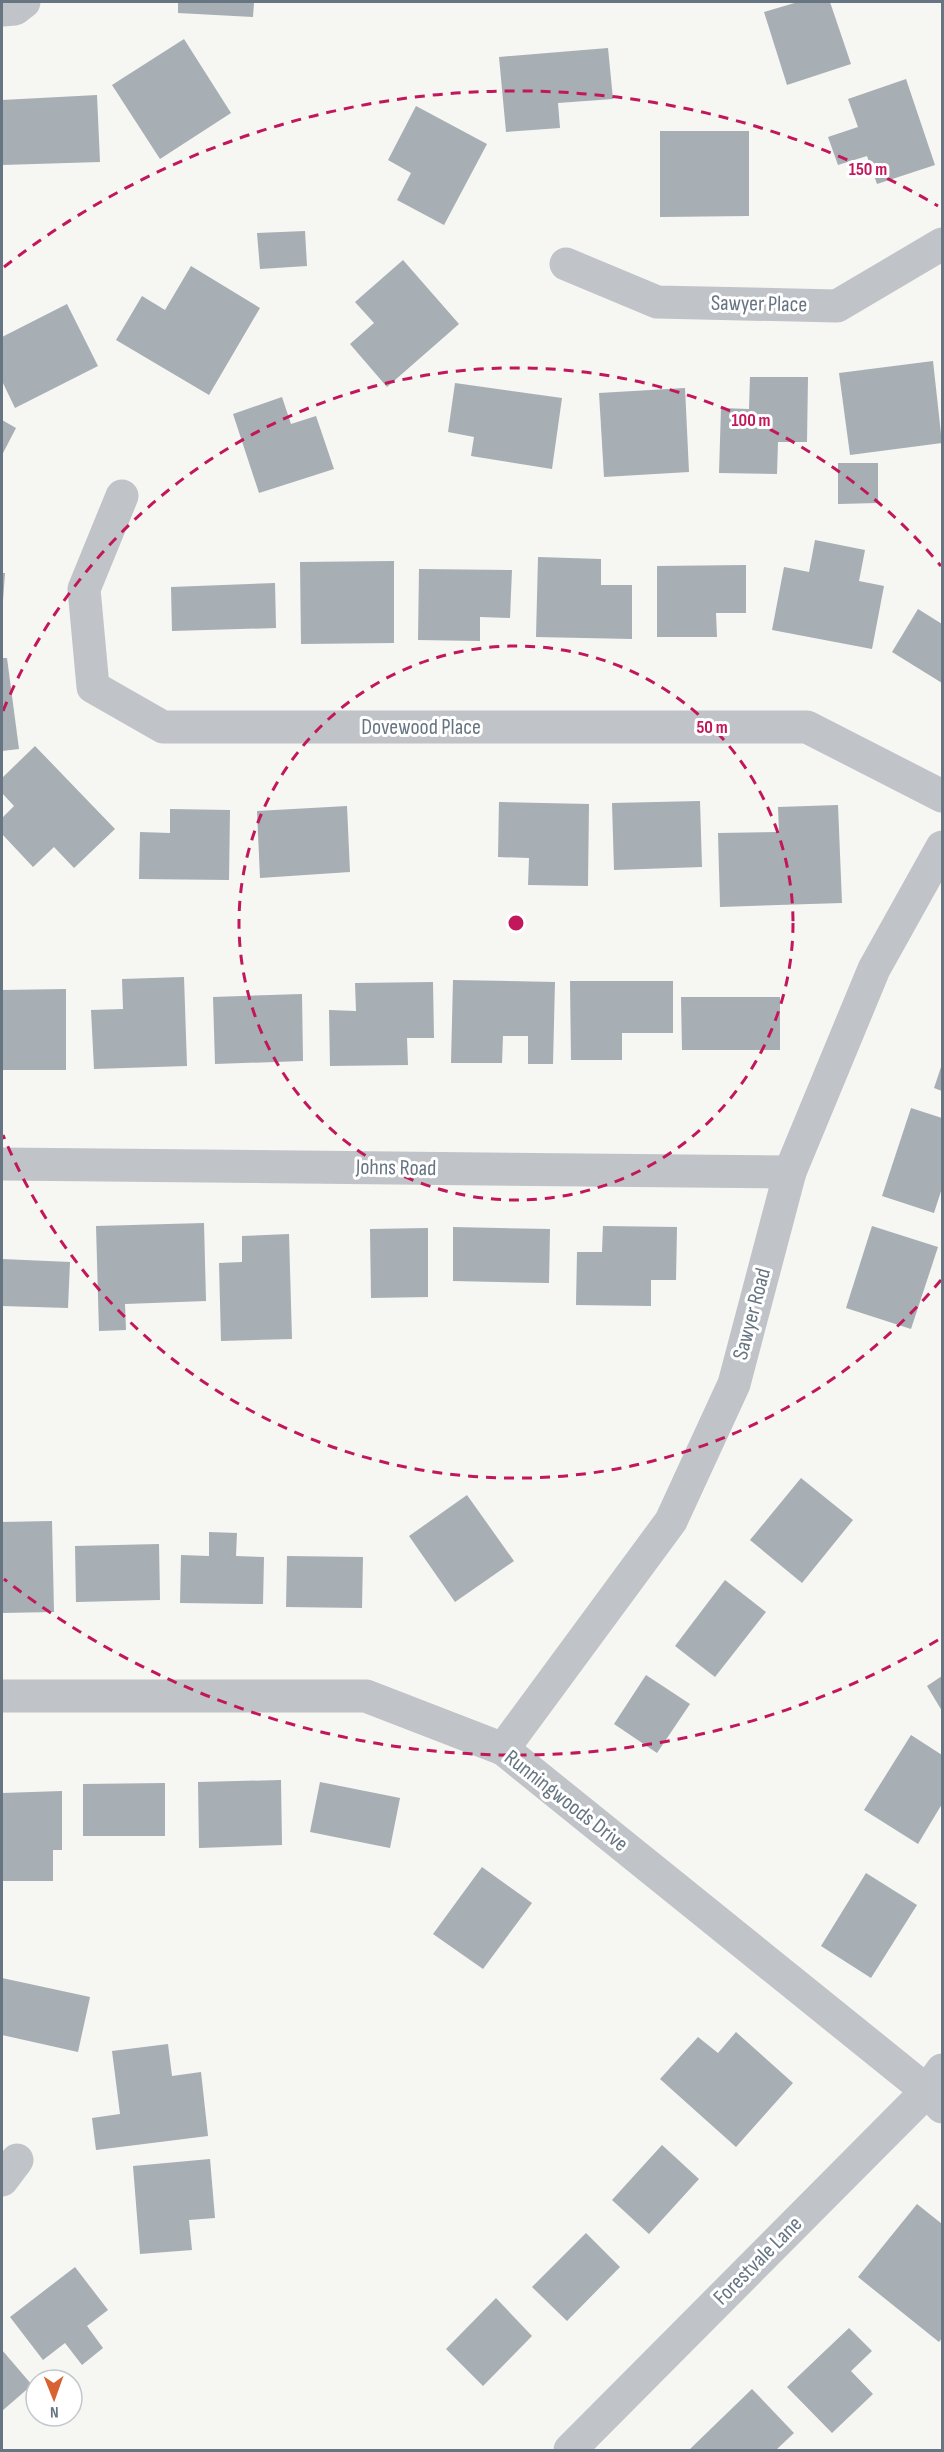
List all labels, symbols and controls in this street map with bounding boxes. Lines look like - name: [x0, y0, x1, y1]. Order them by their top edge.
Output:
- text: 150 m: [849, 159, 887, 180]
- street label: Sawyer Place: [711, 290, 807, 318]
- text: 100 m: [732, 410, 771, 431]
- street label: Dovewood Place: [361, 714, 481, 741]
- text: 50 m: [696, 717, 728, 738]
- centre of rings: [506, 913, 526, 933]
- street label: Johns Road: [355, 1154, 436, 1182]
- street label: Sawyer Road: [727, 1265, 777, 1363]
- street label: Runningwoods Drive: [499, 1744, 633, 1858]
- street label: Forestvale Lane: [708, 2211, 808, 2311]
- north arrow: [24, 2368, 84, 2428]
- text: N: [50, 2402, 59, 2421]

